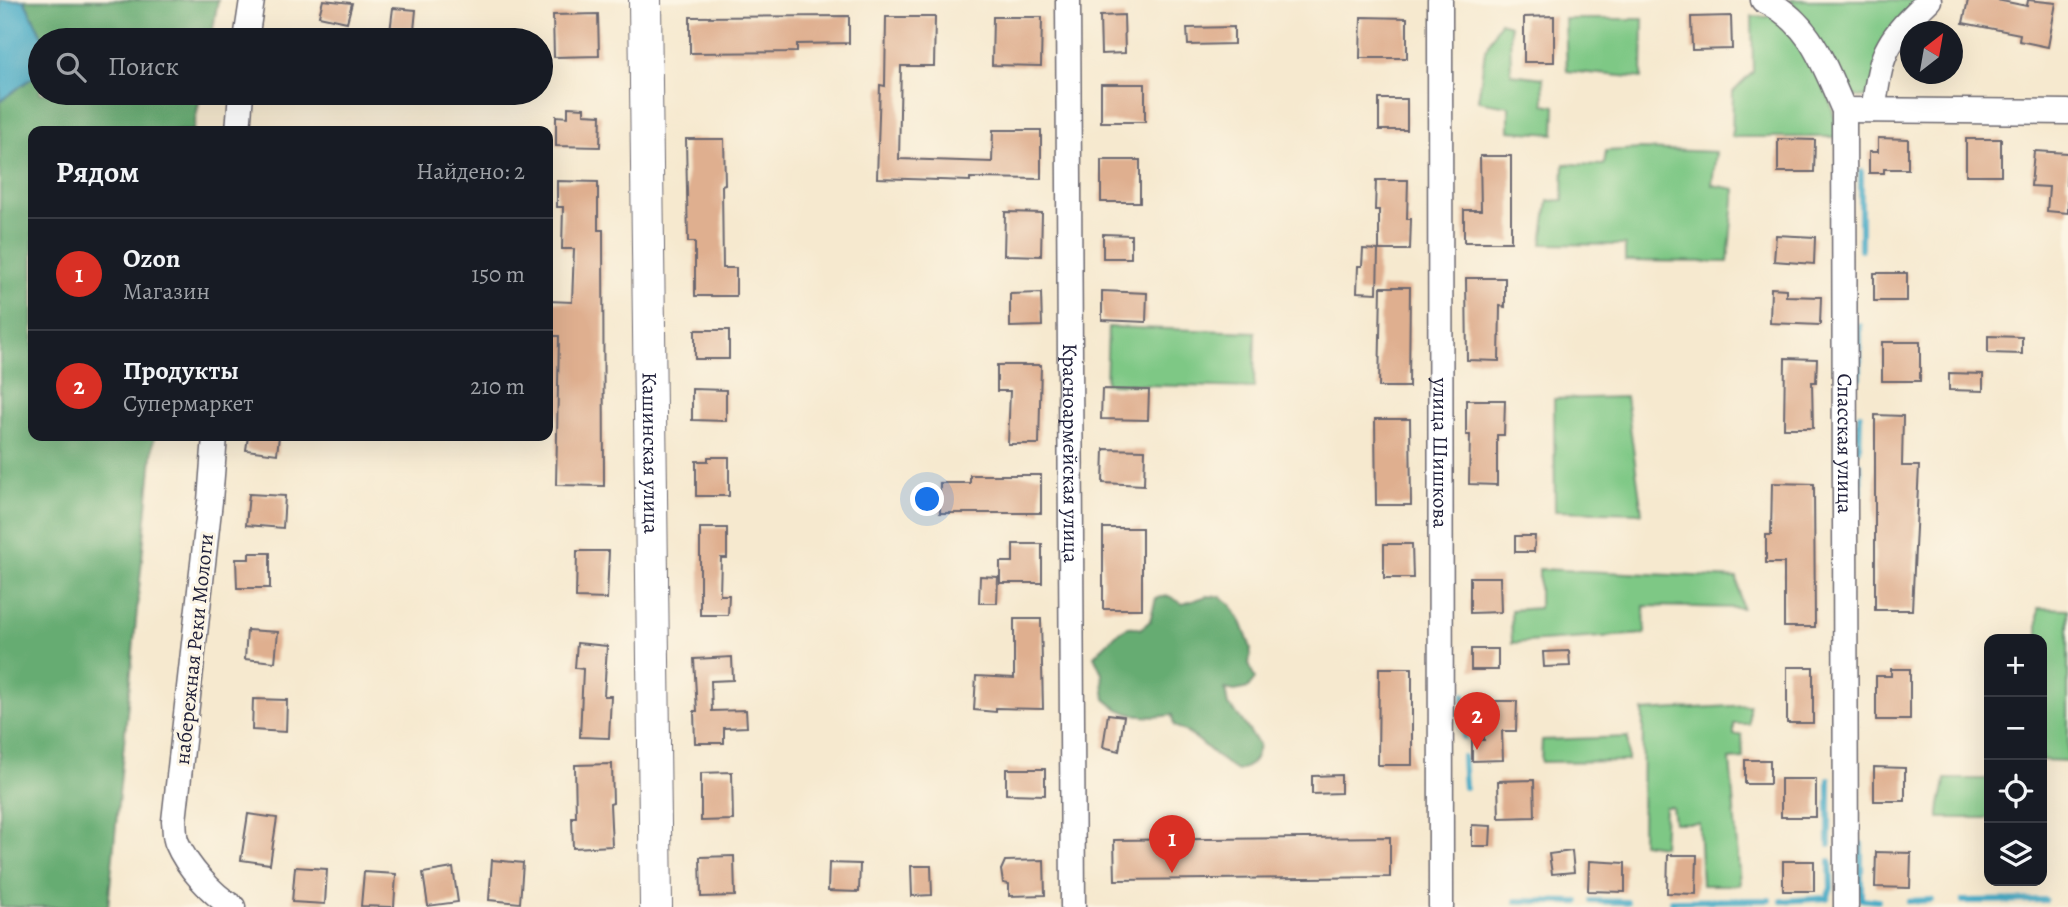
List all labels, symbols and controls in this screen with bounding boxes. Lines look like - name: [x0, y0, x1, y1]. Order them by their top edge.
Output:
- north arrow: [1900, 21, 1963, 84]
- search box: [28, 28, 553, 105]
- icon: search: [52, 48, 90, 86]
- text: Поиск: [108, 49, 179, 84]
- text: Рядом: [56, 152, 139, 192]
- text: Найдено: 2: [416, 156, 525, 187]
- text: Ozon: [123, 241, 181, 276]
- text: 1: [75, 259, 83, 290]
- text: 150 m: [471, 259, 525, 290]
- text: Магазин: [123, 276, 210, 307]
- street label: Красноармейская улица: [1056, 343, 1085, 563]
- text: Продукты: [123, 353, 239, 388]
- text: 2: [73, 371, 85, 402]
- text: 210 m: [470, 371, 525, 402]
- street label: Кашинская улица: [636, 372, 665, 534]
- street label: Спасская улица: [1831, 373, 1859, 514]
- street label: улица Шишкова: [1426, 377, 1455, 528]
- text: Супермаркет: [123, 388, 254, 419]
- your location: [910, 482, 944, 516]
- street label: набережная Реки Мологи: [168, 532, 220, 766]
- map controls: [1984, 634, 2047, 886]
- button: +: [1984, 634, 2047, 697]
- pin: 2: [1454, 692, 1500, 750]
- button: −: [1984, 697, 2047, 760]
- button: locate: [1984, 760, 2047, 823]
- pin: 1: [1149, 815, 1195, 873]
- button: layers: [1984, 823, 2047, 886]

